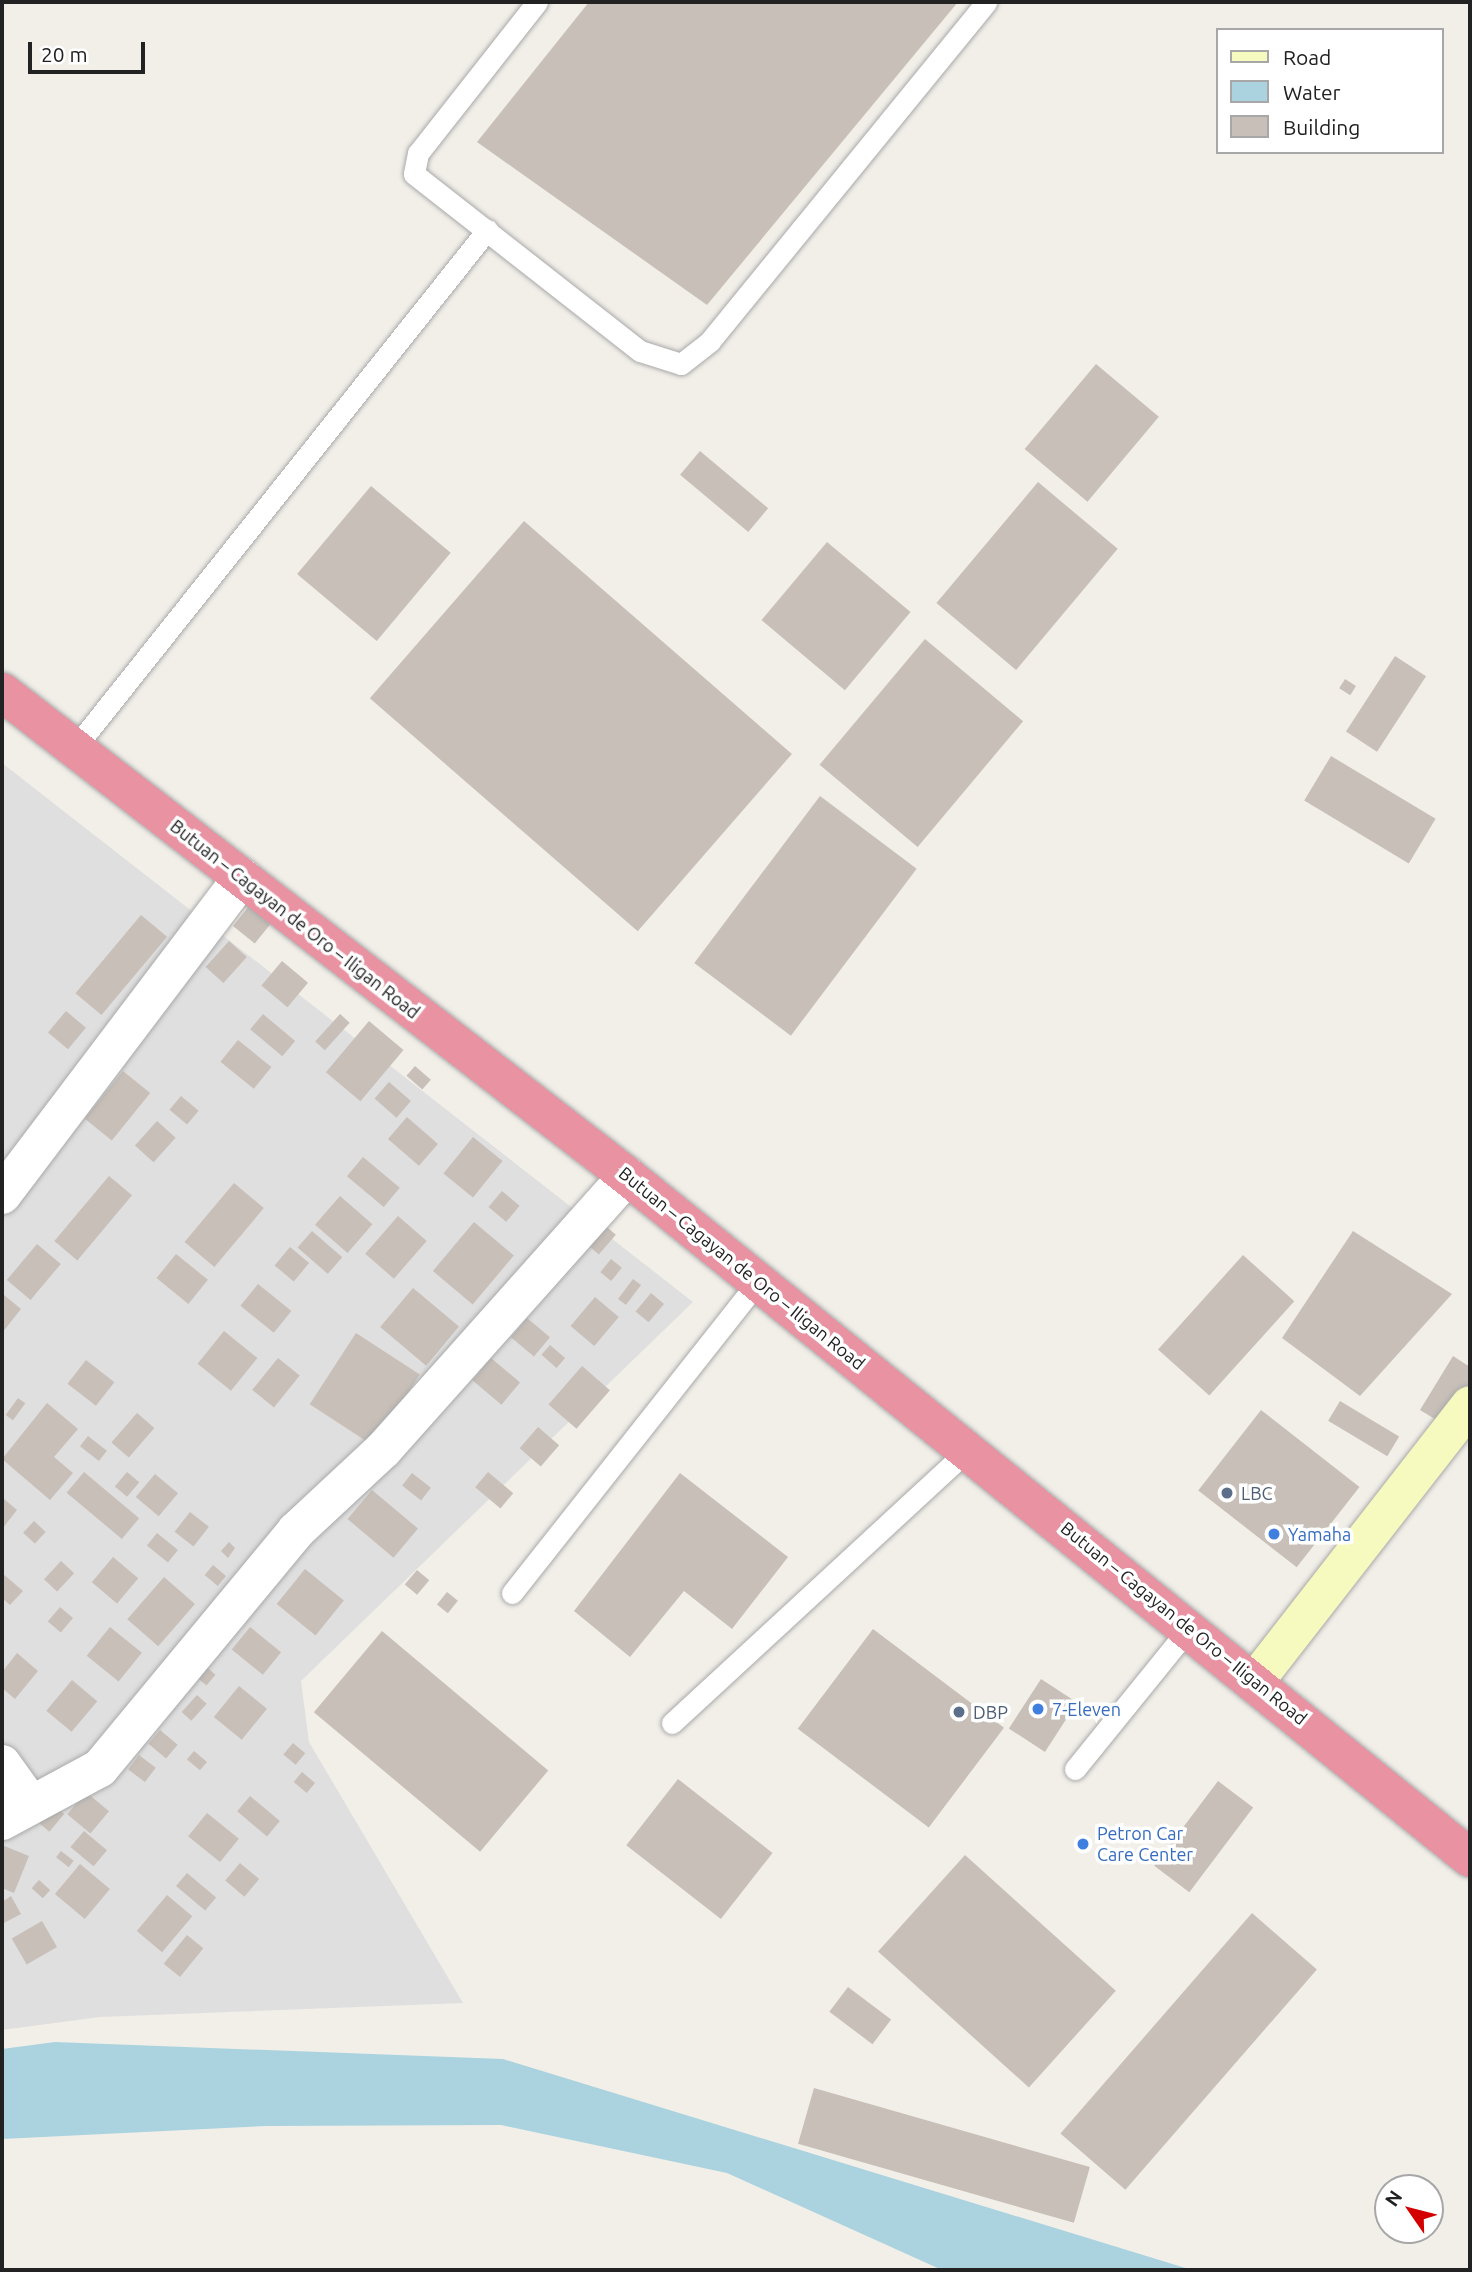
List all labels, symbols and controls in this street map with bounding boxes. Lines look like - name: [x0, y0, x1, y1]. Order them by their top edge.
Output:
- scale bar: [32, 28, 149, 72]
- legend: [1216, 28, 1444, 154]
- text: 20 m: [41, 42, 88, 66]
- text: Road: [1283, 45, 1331, 69]
- text: Water: [1283, 80, 1341, 104]
- text: Building: [1283, 115, 1360, 139]
- street label: Butuan – Cagayan de Oro – Iligan Road: [166, 815, 424, 1023]
- street label: Butuan – Cagayan de Oro – Iligan Road: [615, 1162, 869, 1374]
- place label: LBC: [1241, 1482, 1273, 1504]
- marker: LBC: [1219, 1485, 1235, 1501]
- street label: Butuan – Cagayan de Oro – Iligan Road: [1057, 1517, 1311, 1729]
- place label: Yamaha: [1288, 1523, 1351, 1545]
- marker: Yamaha: [1266, 1526, 1282, 1542]
- place label: 7-Eleven: [1052, 1698, 1121, 1720]
- place label: DBP: [973, 1701, 1008, 1723]
- marker: 7-Eleven: [1030, 1701, 1046, 1717]
- marker: DBP: [951, 1704, 967, 1720]
- place label: Petron Car Care Center: [1097, 1823, 1193, 1866]
- marker: Petron Car Care Center: [1075, 1836, 1091, 1852]
- north arrow: [1374, 2174, 1444, 2244]
- text: N: [1380, 2186, 1407, 2210]

